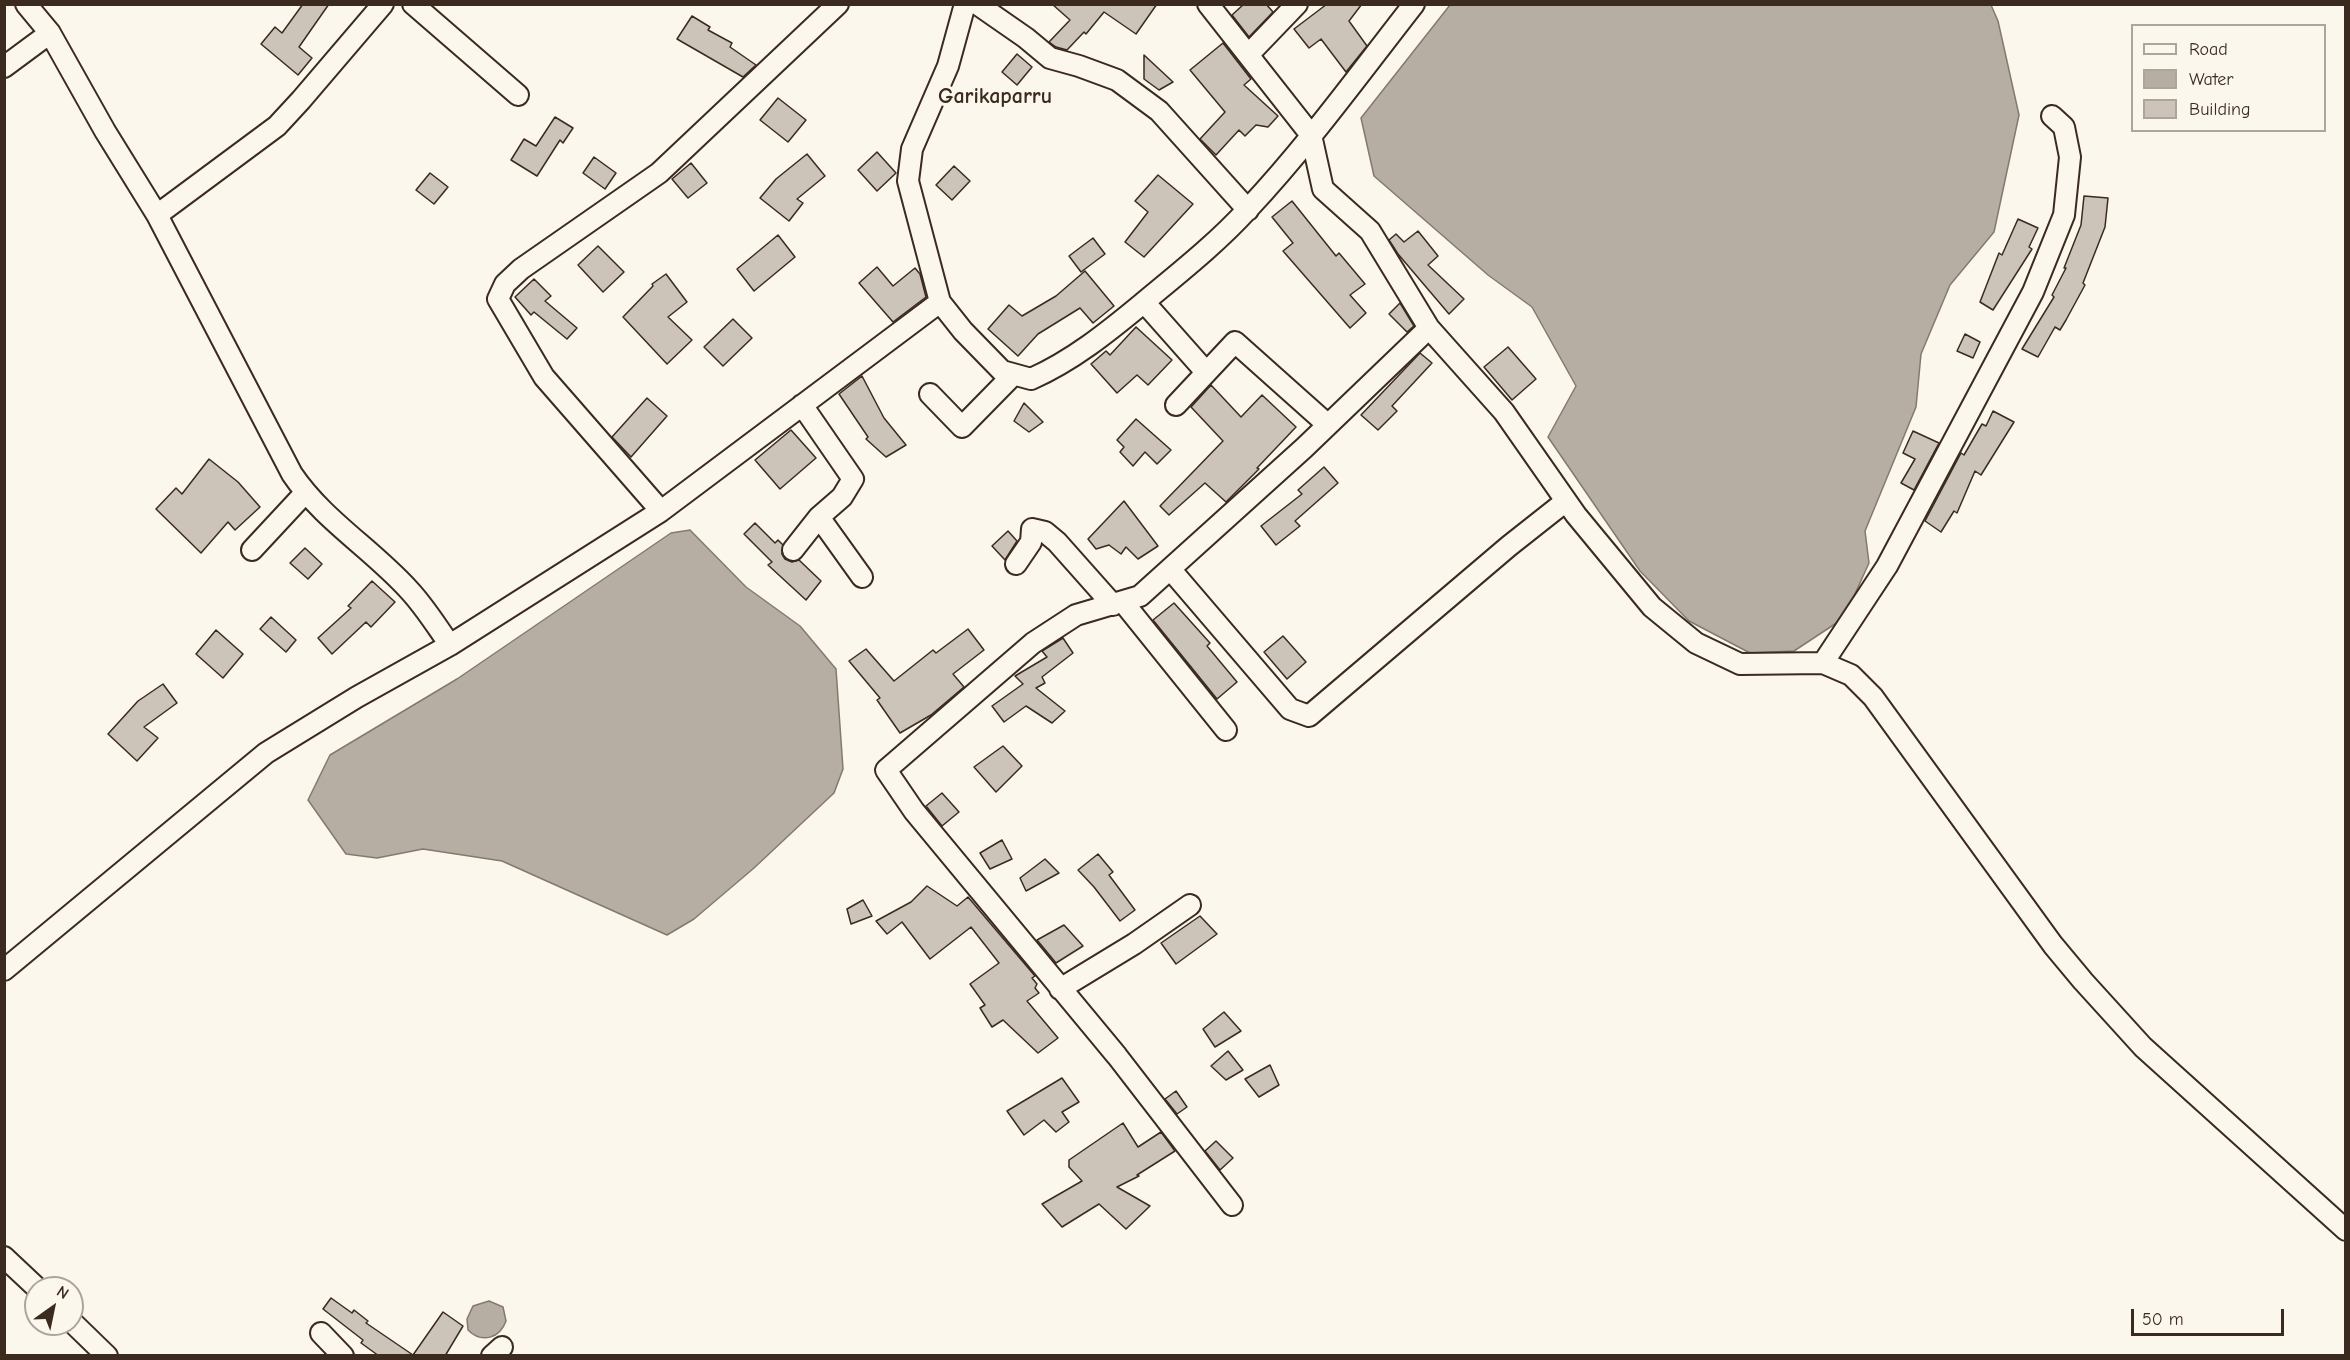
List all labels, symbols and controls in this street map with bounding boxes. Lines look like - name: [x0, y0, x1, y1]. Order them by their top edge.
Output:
- legend: [2131, 24, 2326, 132]
- text: Road: [2189, 39, 2228, 60]
- text: Water: [2189, 69, 2233, 90]
- district label: Garikaparru: [938, 84, 1052, 110]
- text: Building: [2189, 99, 2251, 120]
- north arrow: [24, 1276, 84, 1336]
- text: N: [53, 1282, 72, 1303]
- scale bar: [2134, 1297, 2287, 1335]
- text: 50 m: [2142, 1309, 2184, 1330]

